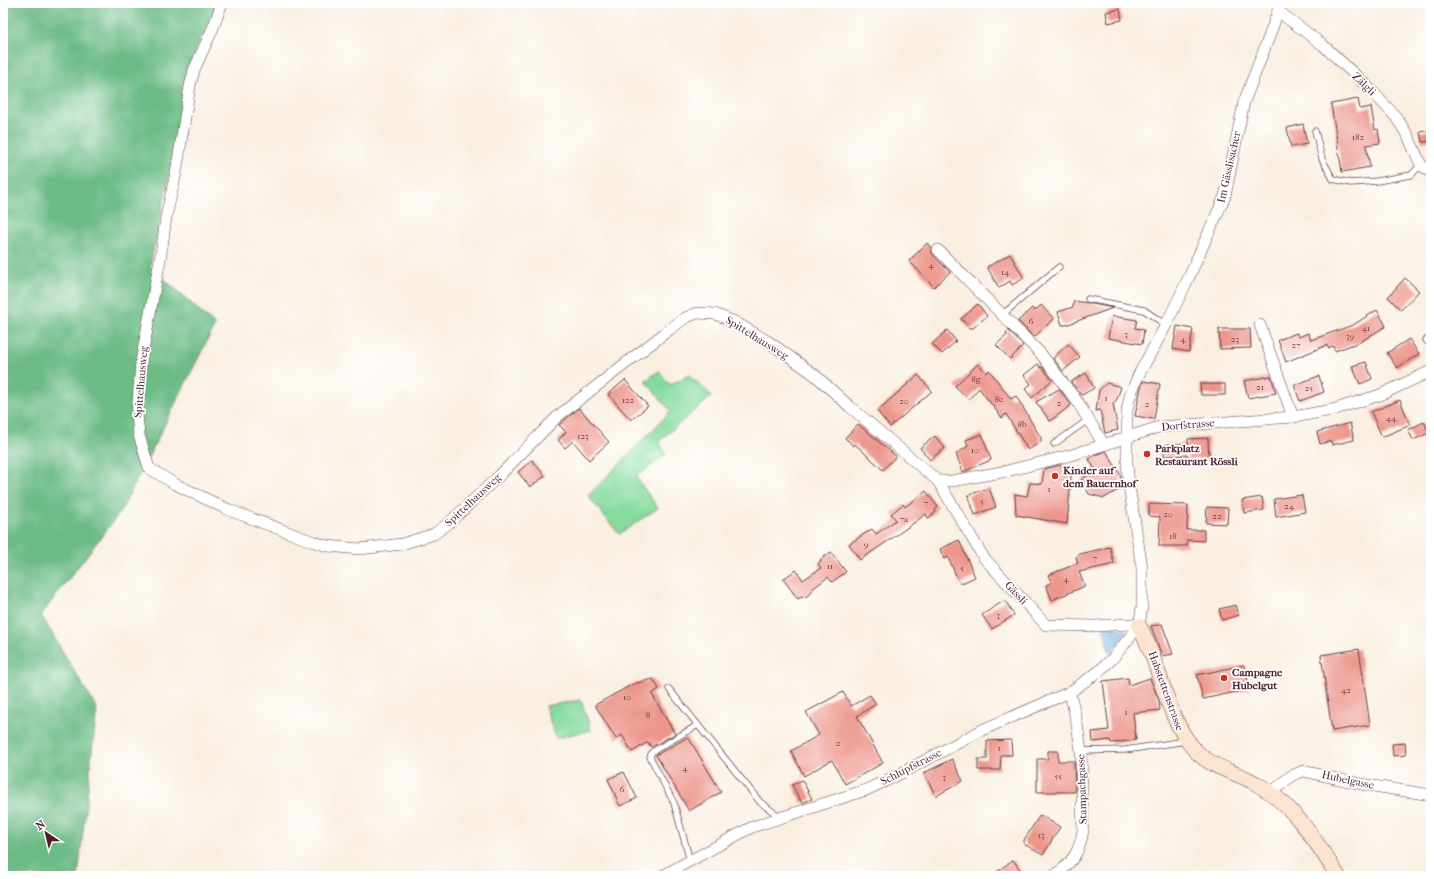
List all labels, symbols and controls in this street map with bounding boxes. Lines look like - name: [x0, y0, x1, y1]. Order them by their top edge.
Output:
- street label: Zälgli: [1350, 70, 1379, 99]
- street label: Im Gässlisacher: [1214, 130, 1244, 204]
- house number: 182: [1352, 132, 1365, 142]
- house number: 4: [928, 260, 934, 270]
- house number: 14: [1001, 267, 1010, 277]
- street label: Spittelhausweg: [723, 313, 791, 363]
- house number: 6: [1029, 316, 1034, 326]
- house number: 41: [1362, 323, 1370, 333]
- house number: 3: [1124, 329, 1128, 339]
- house number: 39: [1346, 331, 1354, 341]
- house number: 4: [1180, 334, 1186, 344]
- house number: 23: [1231, 334, 1239, 344]
- house number: 27: [1292, 340, 1301, 350]
- street label: Spittelhausweg: [131, 346, 151, 418]
- house number: 8g: [971, 374, 981, 384]
- house number: 21: [1256, 382, 1264, 392]
- house number: 25: [1305, 383, 1313, 393]
- house number: 1: [1104, 393, 1108, 403]
- house number: 8e: [995, 394, 1004, 404]
- house number: 122: [622, 395, 635, 405]
- house number: 20: [899, 396, 909, 406]
- house number: 2: [1057, 398, 1062, 408]
- house number: 2: [1145, 399, 1150, 409]
- house number: 44: [1386, 413, 1397, 423]
- street label: Dorfstrasse: [1161, 416, 1216, 434]
- house number: 8b: [1017, 419, 1027, 429]
- house number: 123: [577, 431, 589, 441]
- place label: Parkplatz Restaurant Rössli: [1155, 442, 1238, 468]
- house number: 10: [971, 445, 979, 455]
- marker: Parkplatz Restaurant Rössli: [1142, 449, 1152, 459]
- place label: Kinder auf dem Bauernhof: [1063, 464, 1138, 490]
- street label: Spittelhausweg: [442, 471, 504, 529]
- marker: Kinder auf dem Bauernhof: [1050, 471, 1060, 481]
- house number: 1: [1047, 484, 1051, 494]
- house number: 5: [980, 496, 984, 506]
- house number: 7: [924, 498, 929, 508]
- house number: 24: [1284, 501, 1295, 511]
- house number: 20: [1163, 509, 1173, 519]
- house number: 22: [1212, 511, 1222, 521]
- house number: 7a: [900, 514, 909, 524]
- house number: 18: [1169, 531, 1177, 541]
- house number: 9: [864, 539, 869, 549]
- house number: 7: [1093, 553, 1098, 563]
- house number: 11: [827, 561, 833, 571]
- house number: 5: [960, 563, 964, 573]
- house number: 4: [1063, 574, 1069, 584]
- street label: Gässli: [1002, 579, 1031, 608]
- house number: 3: [996, 610, 1000, 620]
- street label: Habstettenstrasse: [1146, 649, 1187, 733]
- place label: Campagne Hubelgut: [1232, 666, 1283, 692]
- marker: Campagne Hubelgut: [1219, 673, 1229, 683]
- house number: 42: [1341, 685, 1351, 695]
- house number: 10: [623, 692, 631, 702]
- house number: 1: [1124, 707, 1128, 717]
- house number: 8: [646, 710, 651, 720]
- house number: 2: [836, 738, 841, 748]
- house number: 1: [997, 743, 1001, 753]
- street label: Schlupfstrasse: [878, 746, 944, 788]
- street label: Stampachgasse: [1074, 753, 1090, 824]
- house number: 4: [682, 763, 688, 773]
- street label: Hubelgasse: [1321, 768, 1376, 792]
- house number: 55: [1054, 771, 1062, 781]
- house number: 3: [942, 772, 946, 782]
- house number: 6: [620, 784, 625, 794]
- north arrow: [26, 813, 66, 853]
- text: N: [33, 817, 48, 833]
- house number: 53: [1037, 830, 1045, 840]

